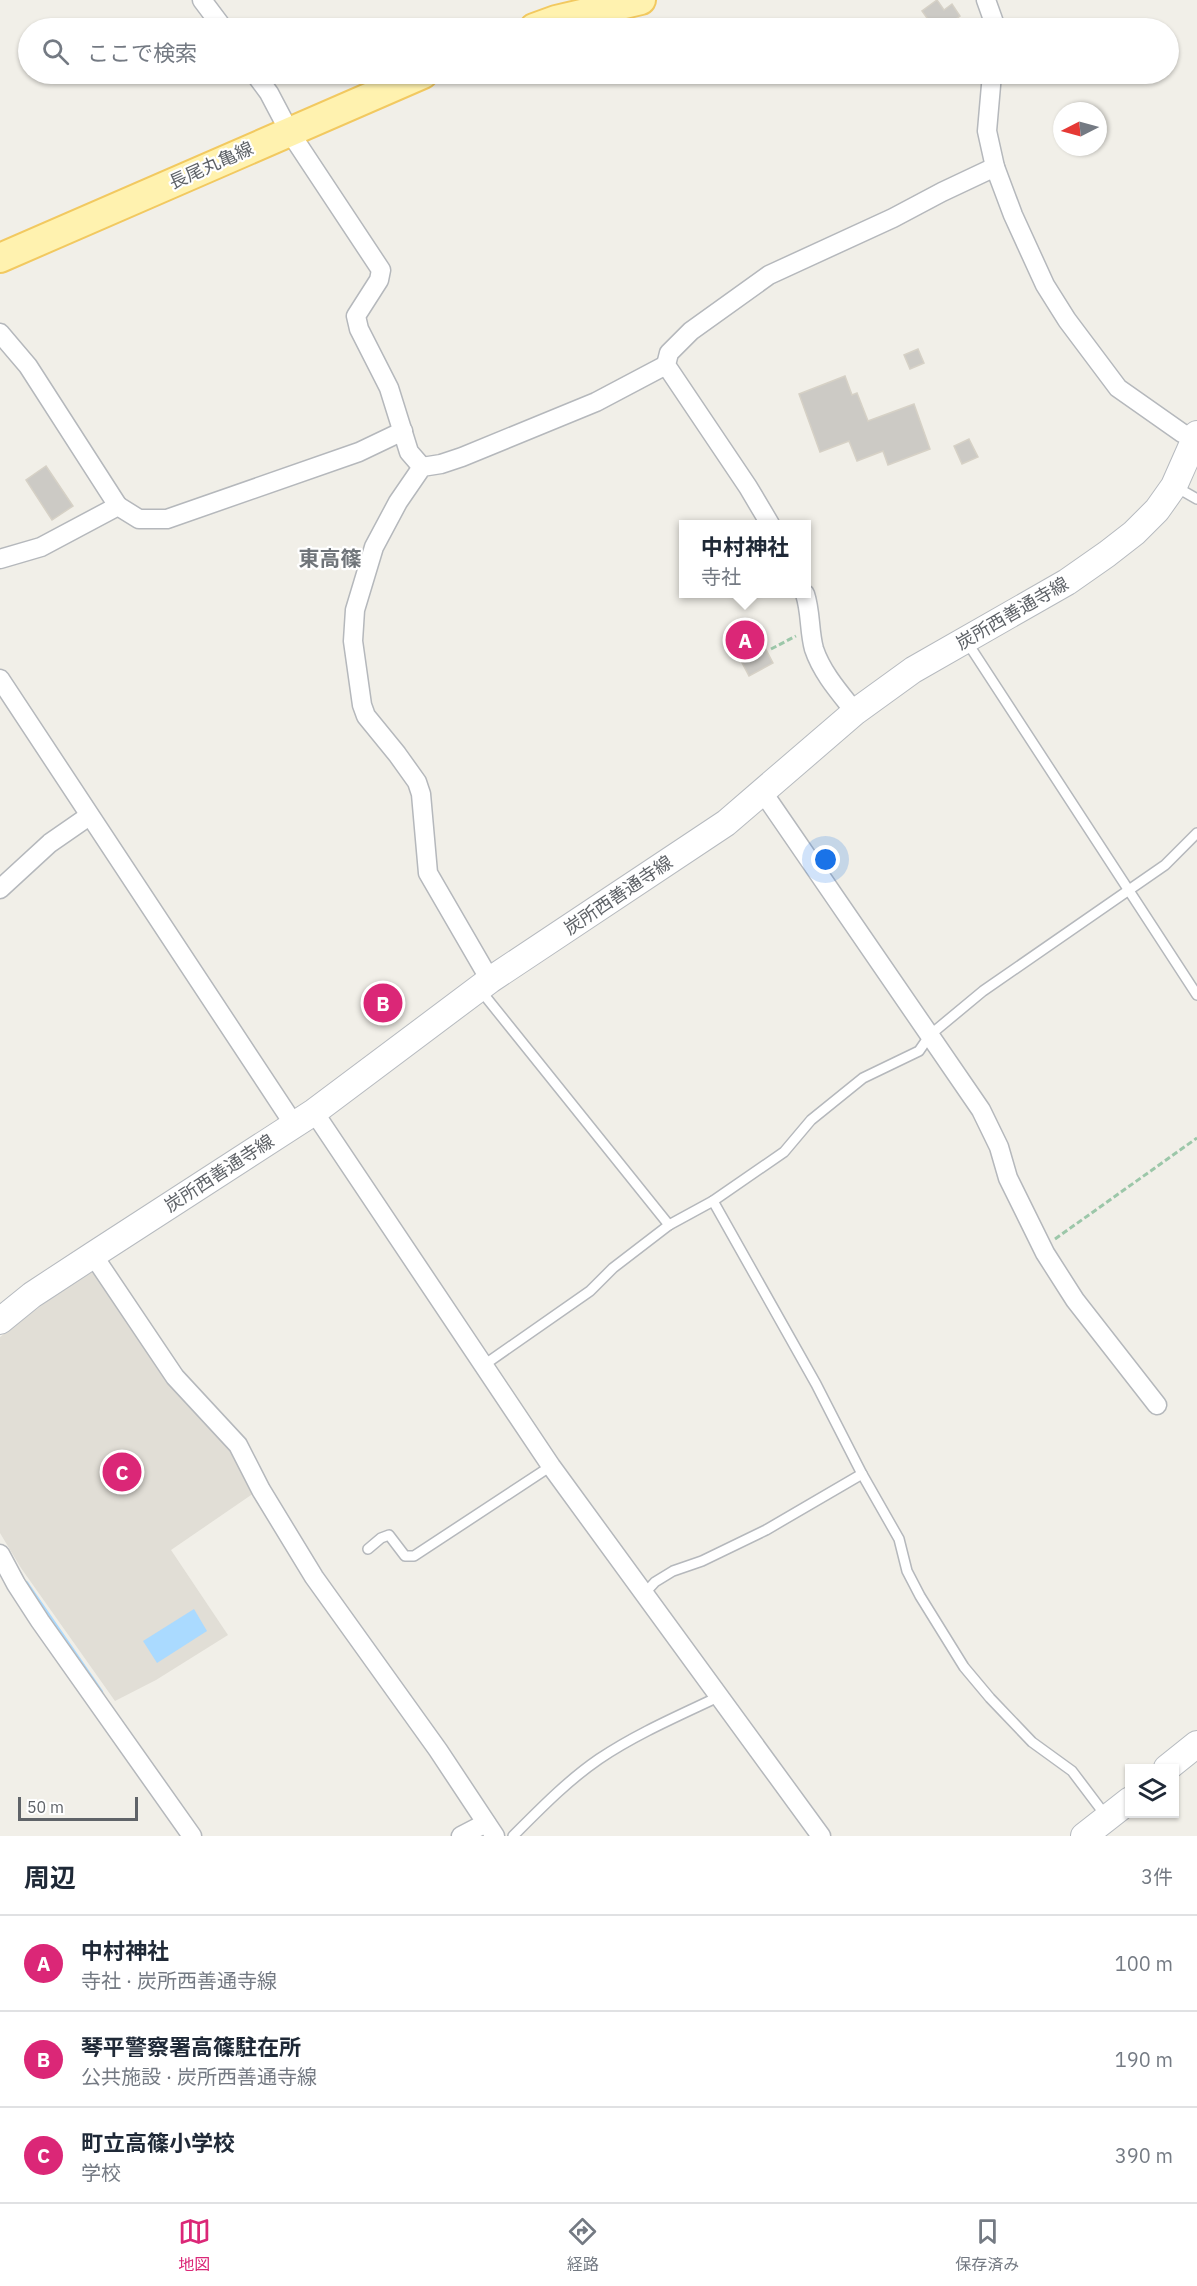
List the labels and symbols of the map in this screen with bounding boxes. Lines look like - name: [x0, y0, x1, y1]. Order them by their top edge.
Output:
- north arrow: [1053, 102, 1107, 156]
- street label: 長尾丸亀線: [165, 136, 257, 194]
- district label: 東高篠: [299, 544, 362, 572]
- street label: 炭所西善通寺線: [952, 572, 1072, 654]
- pin: A: [726, 618, 764, 662]
- your location: [811, 845, 840, 874]
- street label: 炭所西善通寺線: [559, 850, 677, 940]
- pin: B: [364, 980, 403, 1026]
- street label: 炭所西善通寺線: [160, 1129, 278, 1217]
- pin: C: [102, 1450, 142, 1494]
- scale bar: [18, 1794, 138, 1822]

